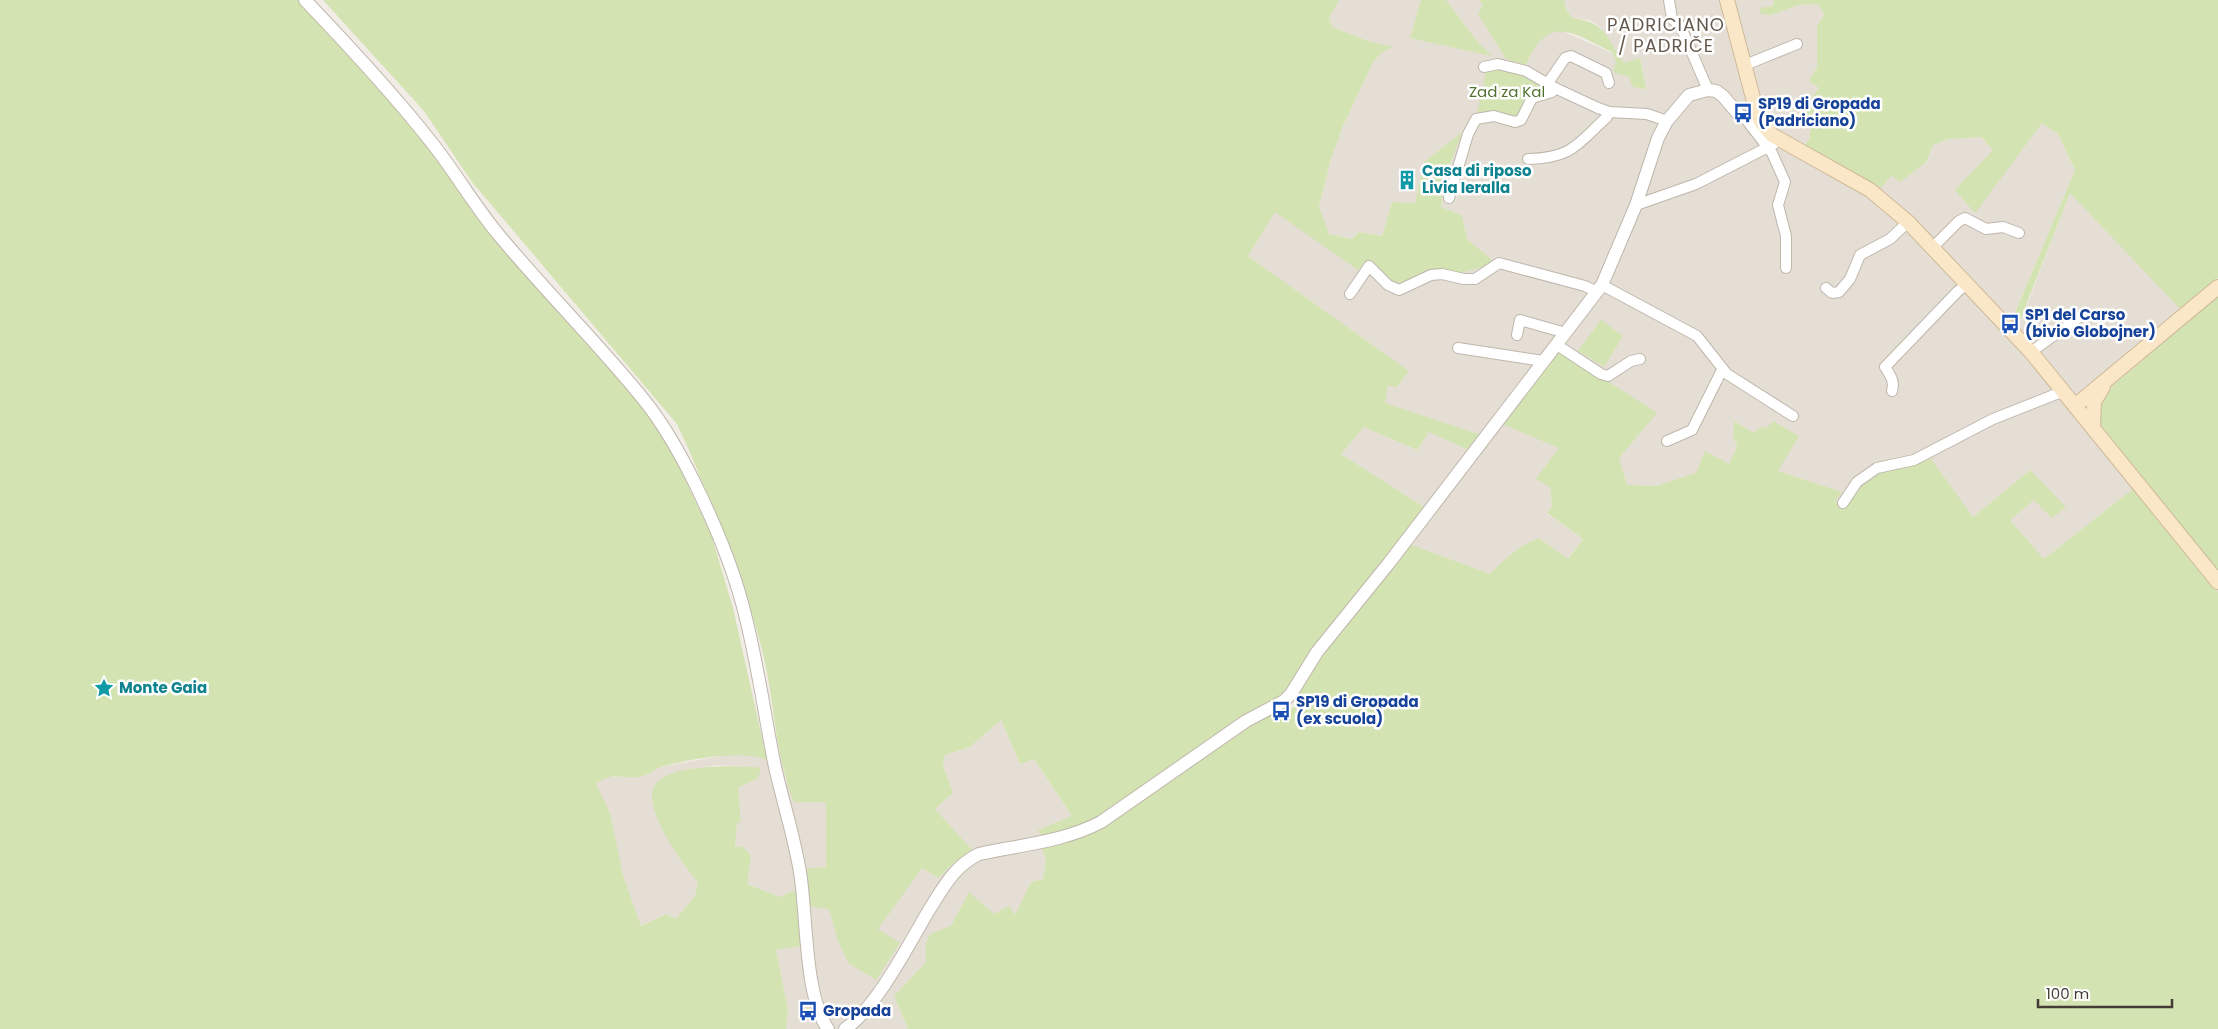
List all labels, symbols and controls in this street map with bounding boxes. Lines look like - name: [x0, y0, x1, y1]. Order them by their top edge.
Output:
- district label: PADRICIANO / PADRIČE: [1607, 12, 1725, 58]
- park label: Zad za Kal: [1469, 81, 1545, 102]
- place label: SP19 di Gropada (Padriciano): [1758, 93, 1881, 131]
- bus stop icon: SP19 di Gropada (Padriciano): [1732, 102, 1754, 124]
- place label: Casa di riposo Livia Ieralla: [1422, 160, 1532, 198]
- building icon: Casa di riposo Livia Ieralla: [1396, 169, 1418, 191]
- place label: SP1 del Carso (bivio Globojner): [2025, 304, 2156, 342]
- bus stop icon: SP1 del Carso (bivio Globojner): [1999, 313, 2021, 335]
- place icon: Monte Gaia: [93, 677, 115, 699]
- place label: Monte Gaia: [119, 677, 207, 698]
- place label: SP19 di Gropada (ex scuola): [1296, 691, 1419, 729]
- bus stop icon: SP19 di Gropada (ex scuola): [1270, 700, 1292, 722]
- scale bar: [2038, 976, 2172, 1008]
- text: 100 m: [2046, 983, 2089, 1004]
- bus stop icon: Gropada: [797, 1000, 819, 1022]
- place label: Gropada: [823, 1000, 891, 1021]

